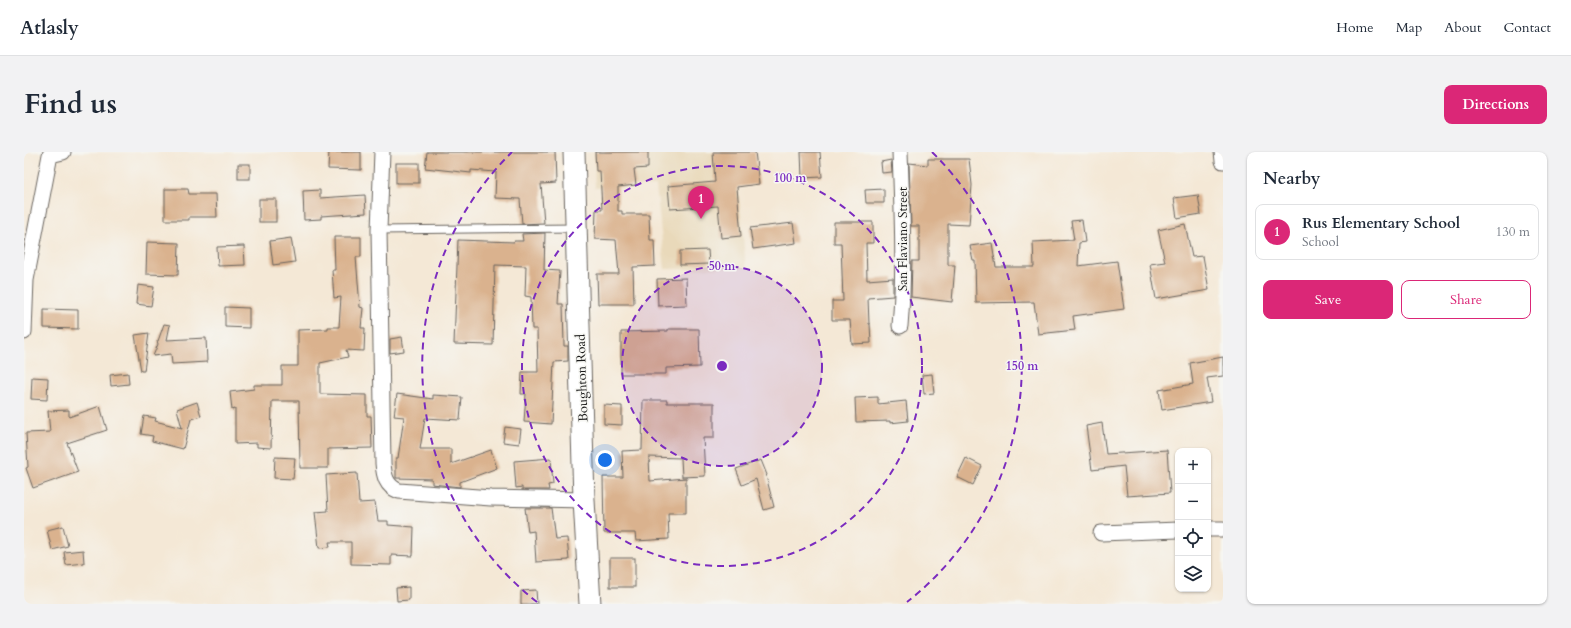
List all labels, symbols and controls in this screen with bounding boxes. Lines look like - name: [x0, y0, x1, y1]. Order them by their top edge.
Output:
- text: Atlasly: [20, 15, 79, 41]
- text: Home: [1336, 18, 1374, 37]
- text: Map: [1396, 18, 1422, 37]
- text: About: [1444, 18, 1481, 37]
- text: Contact: [1503, 18, 1551, 37]
- text: Find us: [24, 85, 117, 123]
- button: Directions: [1444, 85, 1547, 124]
- text: Nearby: [1263, 167, 1320, 190]
- text: 100 m: [774, 170, 807, 186]
- pin: 1: [688, 186, 714, 219]
- street label: San Flaviano Street: [894, 187, 912, 291]
- text: Rus Elementary School: [1302, 213, 1460, 233]
- text: 1: [1274, 223, 1280, 241]
- text: 130 m: [1496, 223, 1530, 241]
- text: School: [1302, 233, 1339, 251]
- text: 50 m: [709, 258, 736, 274]
- button: Save: [1263, 280, 1393, 319]
- button: Share: [1401, 280, 1531, 319]
- street label: Boughton Road: [571, 334, 593, 422]
- text: 150 m: [1006, 358, 1039, 374]
- centre of rings: [715, 359, 729, 373]
- map controls: [1175, 448, 1211, 592]
- button: +: [1175, 448, 1211, 484]
- your location: [595, 450, 615, 470]
- button: −: [1175, 484, 1211, 520]
- button: locate: [1175, 520, 1211, 556]
- button: layers: [1175, 556, 1211, 592]

